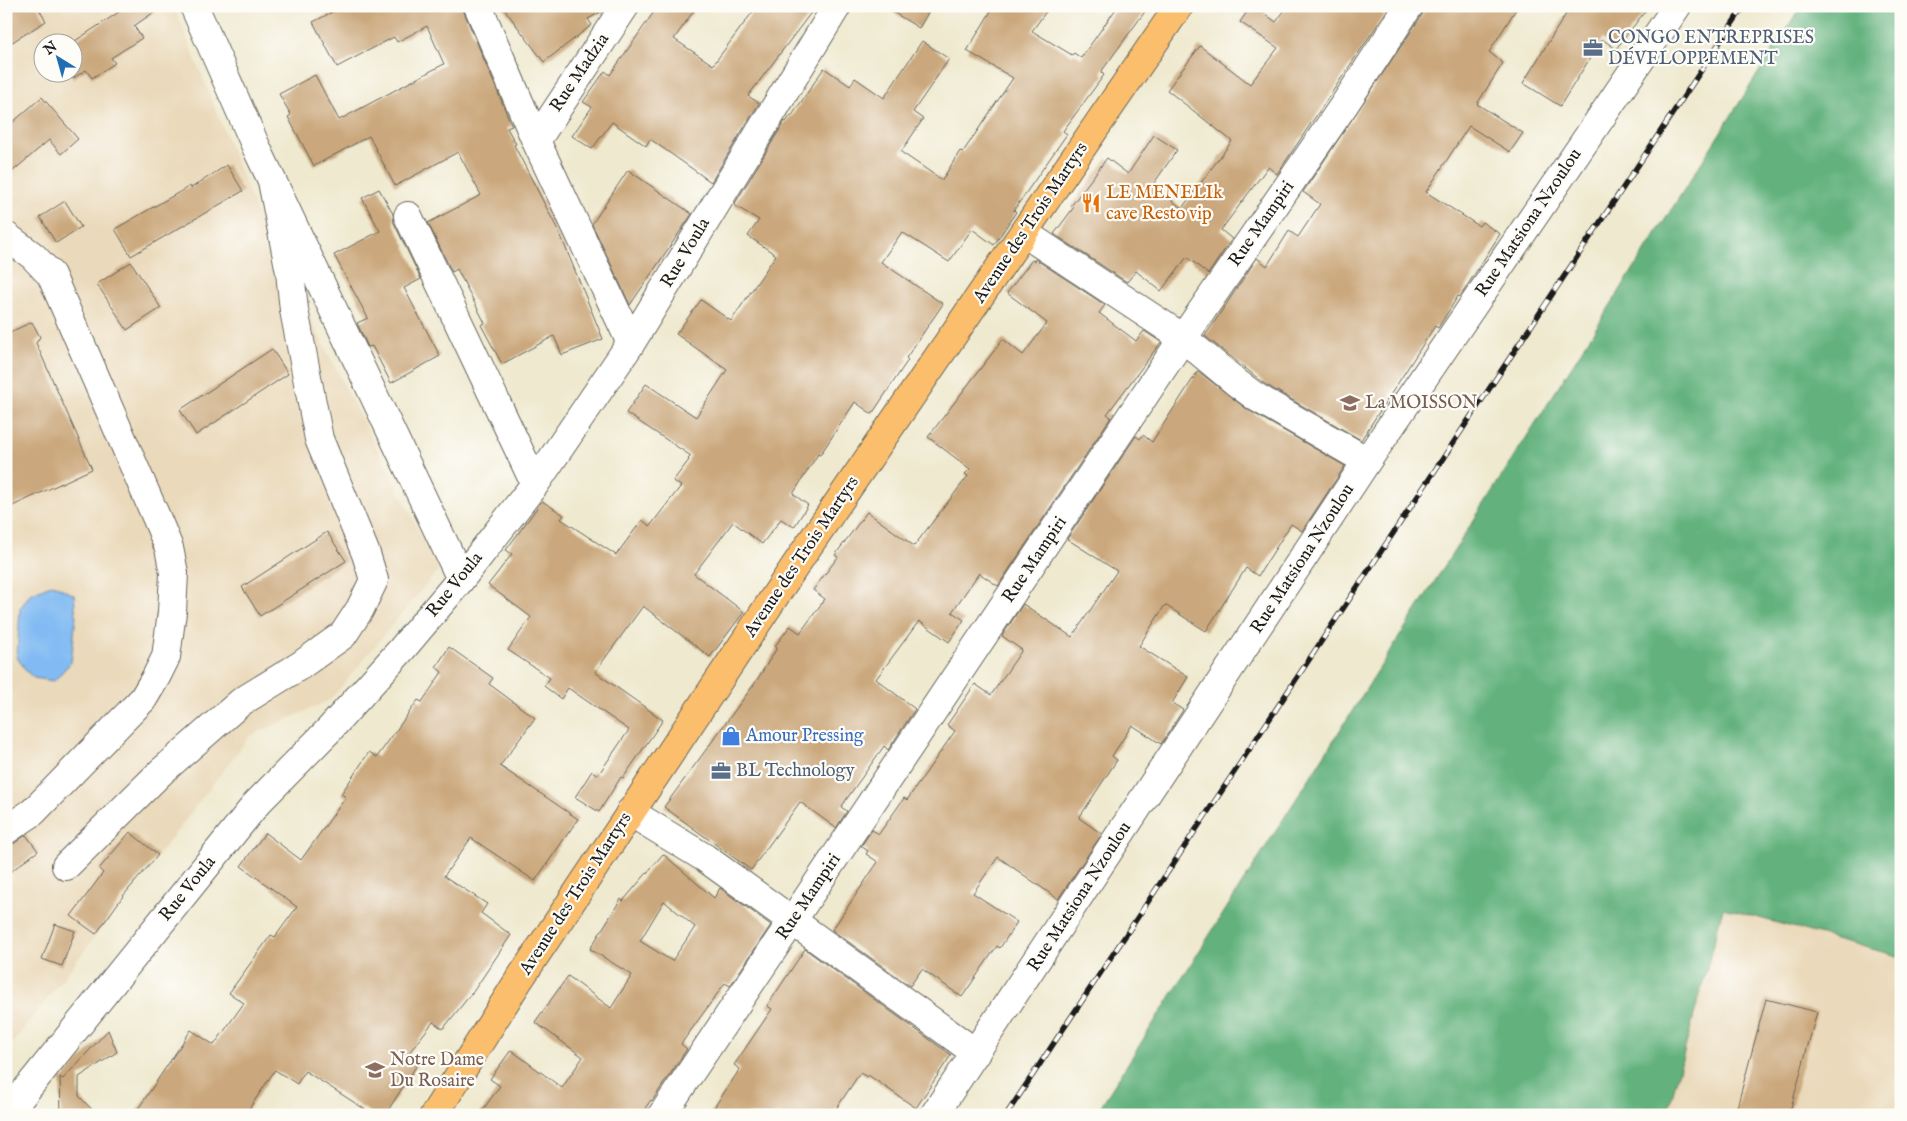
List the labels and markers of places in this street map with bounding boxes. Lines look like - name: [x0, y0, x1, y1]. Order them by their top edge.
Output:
- place label: CONGO ENTREPRISES DÉVELOPPEMENT: [1608, 27, 1814, 71]
- office icon: CONGO ENTREPRISES DÉVELOPPEMENT: [1582, 37, 1604, 59]
- place label: LE MENELIk cave Resto vip: [1106, 182, 1223, 226]
- restaurant icon: LE MENELIk cave Resto vip: [1080, 192, 1102, 214]
- school or university icon: La MOISSON: [1339, 392, 1361, 414]
- place label: La MOISSON: [1365, 392, 1478, 415]
- shop icon: Amour Pressing: [720, 725, 742, 747]
- place label: Amour Pressing: [745, 725, 864, 748]
- office icon: BL Technology: [710, 760, 732, 782]
- place label: BL Technology: [736, 760, 855, 783]
- place label: Notre Dame Du Rosaire: [390, 1049, 484, 1093]
- school or university icon: Notre Dame Du Rosaire: [364, 1059, 386, 1081]

